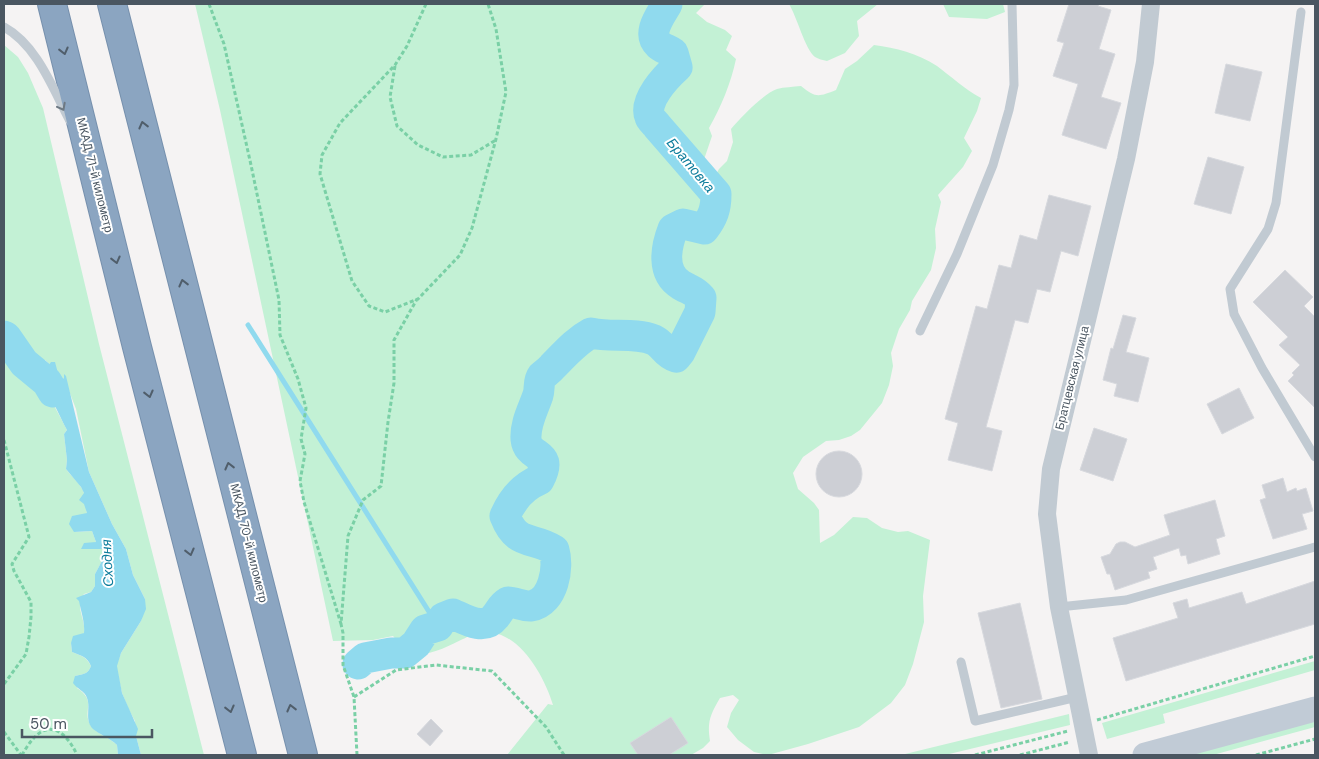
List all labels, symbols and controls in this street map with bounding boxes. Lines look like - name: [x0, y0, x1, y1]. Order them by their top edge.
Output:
- one-way arrow: [58, 47, 69, 55]
- one-way arrow: [56, 102, 66, 111]
- street label: МКАД, 71-й километр: [73, 116, 117, 234]
- one-way arrow: [138, 121, 149, 130]
- water label: Братовка: [663, 134, 719, 196]
- one-way arrow: [110, 255, 121, 264]
- one-way arrow: [178, 278, 189, 287]
- street label: Братцевская улица: [1051, 324, 1093, 432]
- one-way arrow: [144, 390, 154, 398]
- one-way arrow: [224, 461, 235, 470]
- street label: МКАД, 70-й километр: [226, 482, 272, 605]
- water label: Сходня: [97, 538, 117, 587]
- one-way arrow: [184, 547, 195, 556]
- one-way arrow: [286, 704, 297, 712]
- one-way arrow: [224, 705, 235, 713]
- scale bar: [22, 706, 152, 738]
- text: 50 m: [30, 714, 67, 734]

